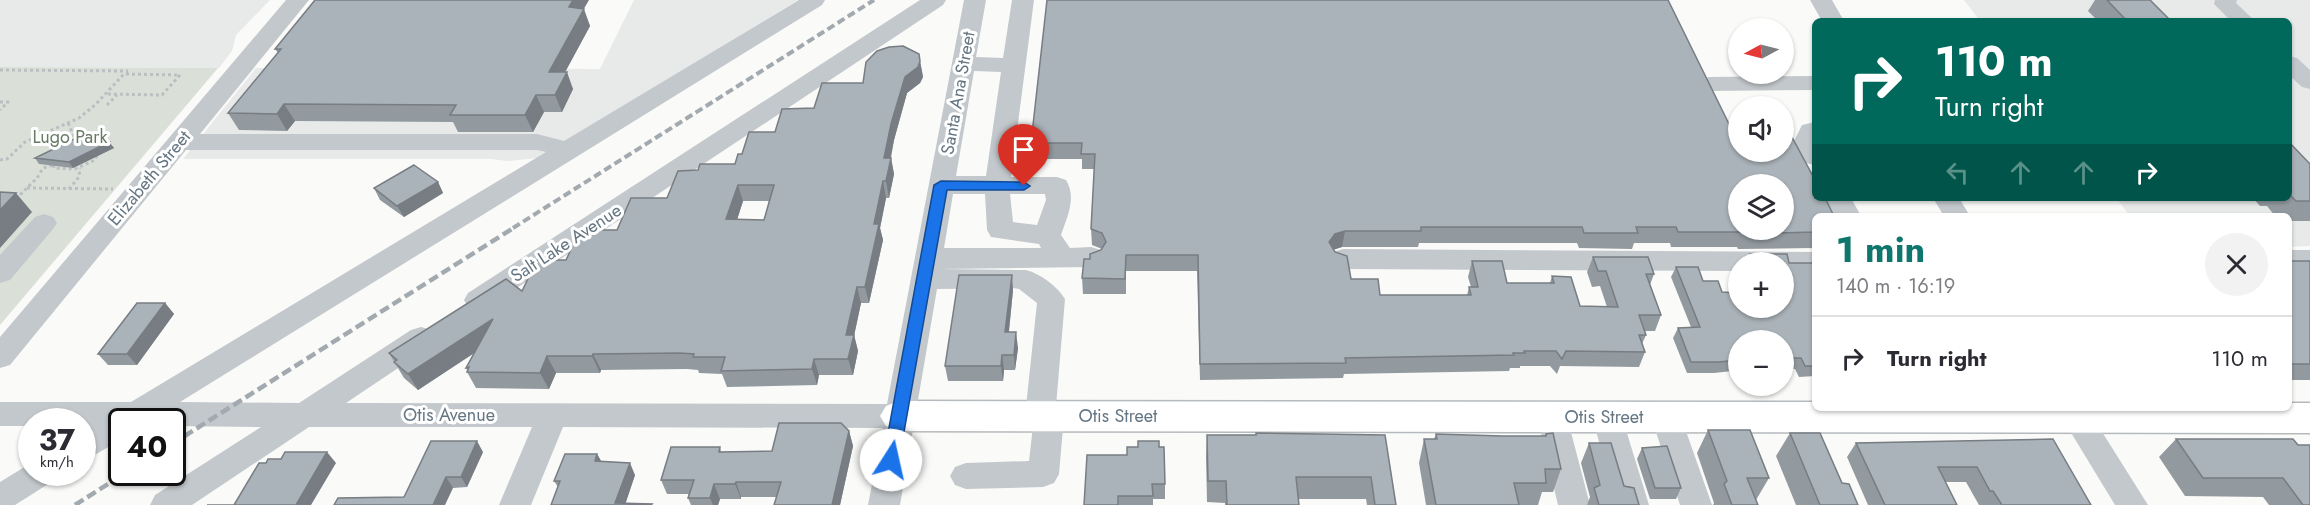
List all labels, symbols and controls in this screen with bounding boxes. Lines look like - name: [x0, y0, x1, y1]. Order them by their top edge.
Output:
- north arrow: [1728, 18, 1794, 84]
- map controls: [1728, 18, 1794, 396]
- street label: Santa Ana Street: [934, 29, 982, 157]
- text: 110 m: [1935, 31, 2053, 92]
- icon: right: [1836, 42, 1914, 120]
- text: Turn right: [1935, 87, 2043, 126]
- button: sound: [1728, 96, 1794, 162]
- park label: Lugo Park: [33, 124, 107, 150]
- street label: Elizabeth Street: [101, 124, 197, 231]
- pin: [998, 124, 1049, 186]
- icon: arrive: [1007, 133, 1040, 166]
- icon: left: [1941, 156, 1974, 189]
- icon: ahead: [2004, 156, 2037, 189]
- icon: ahead: [2067, 156, 2100, 189]
- icon: right: [2130, 156, 2163, 189]
- button: layers: [1728, 174, 1794, 240]
- street label: Salt Lake Avenue: [505, 197, 627, 289]
- text: 1 min: [1836, 223, 1925, 275]
- button: close: [2205, 233, 2268, 296]
- button: +: [1728, 252, 1794, 318]
- text: 140 m · 16:19: [1836, 272, 1955, 301]
- button: −: [1728, 330, 1794, 396]
- icon: right: [1836, 342, 1869, 375]
- text: Turn right: [1887, 342, 1987, 374]
- text: 110 m: [2211, 342, 2268, 374]
- street label: Otis Avenue: [403, 402, 495, 428]
- street label: Otis Street: [1079, 403, 1158, 429]
- street label: Otis Street: [1565, 404, 1644, 430]
- speed limit sign: 40: [108, 408, 186, 486]
- text: 37: [39, 418, 75, 461]
- position arrow: [859, 428, 923, 492]
- text: km/h: [40, 451, 74, 473]

